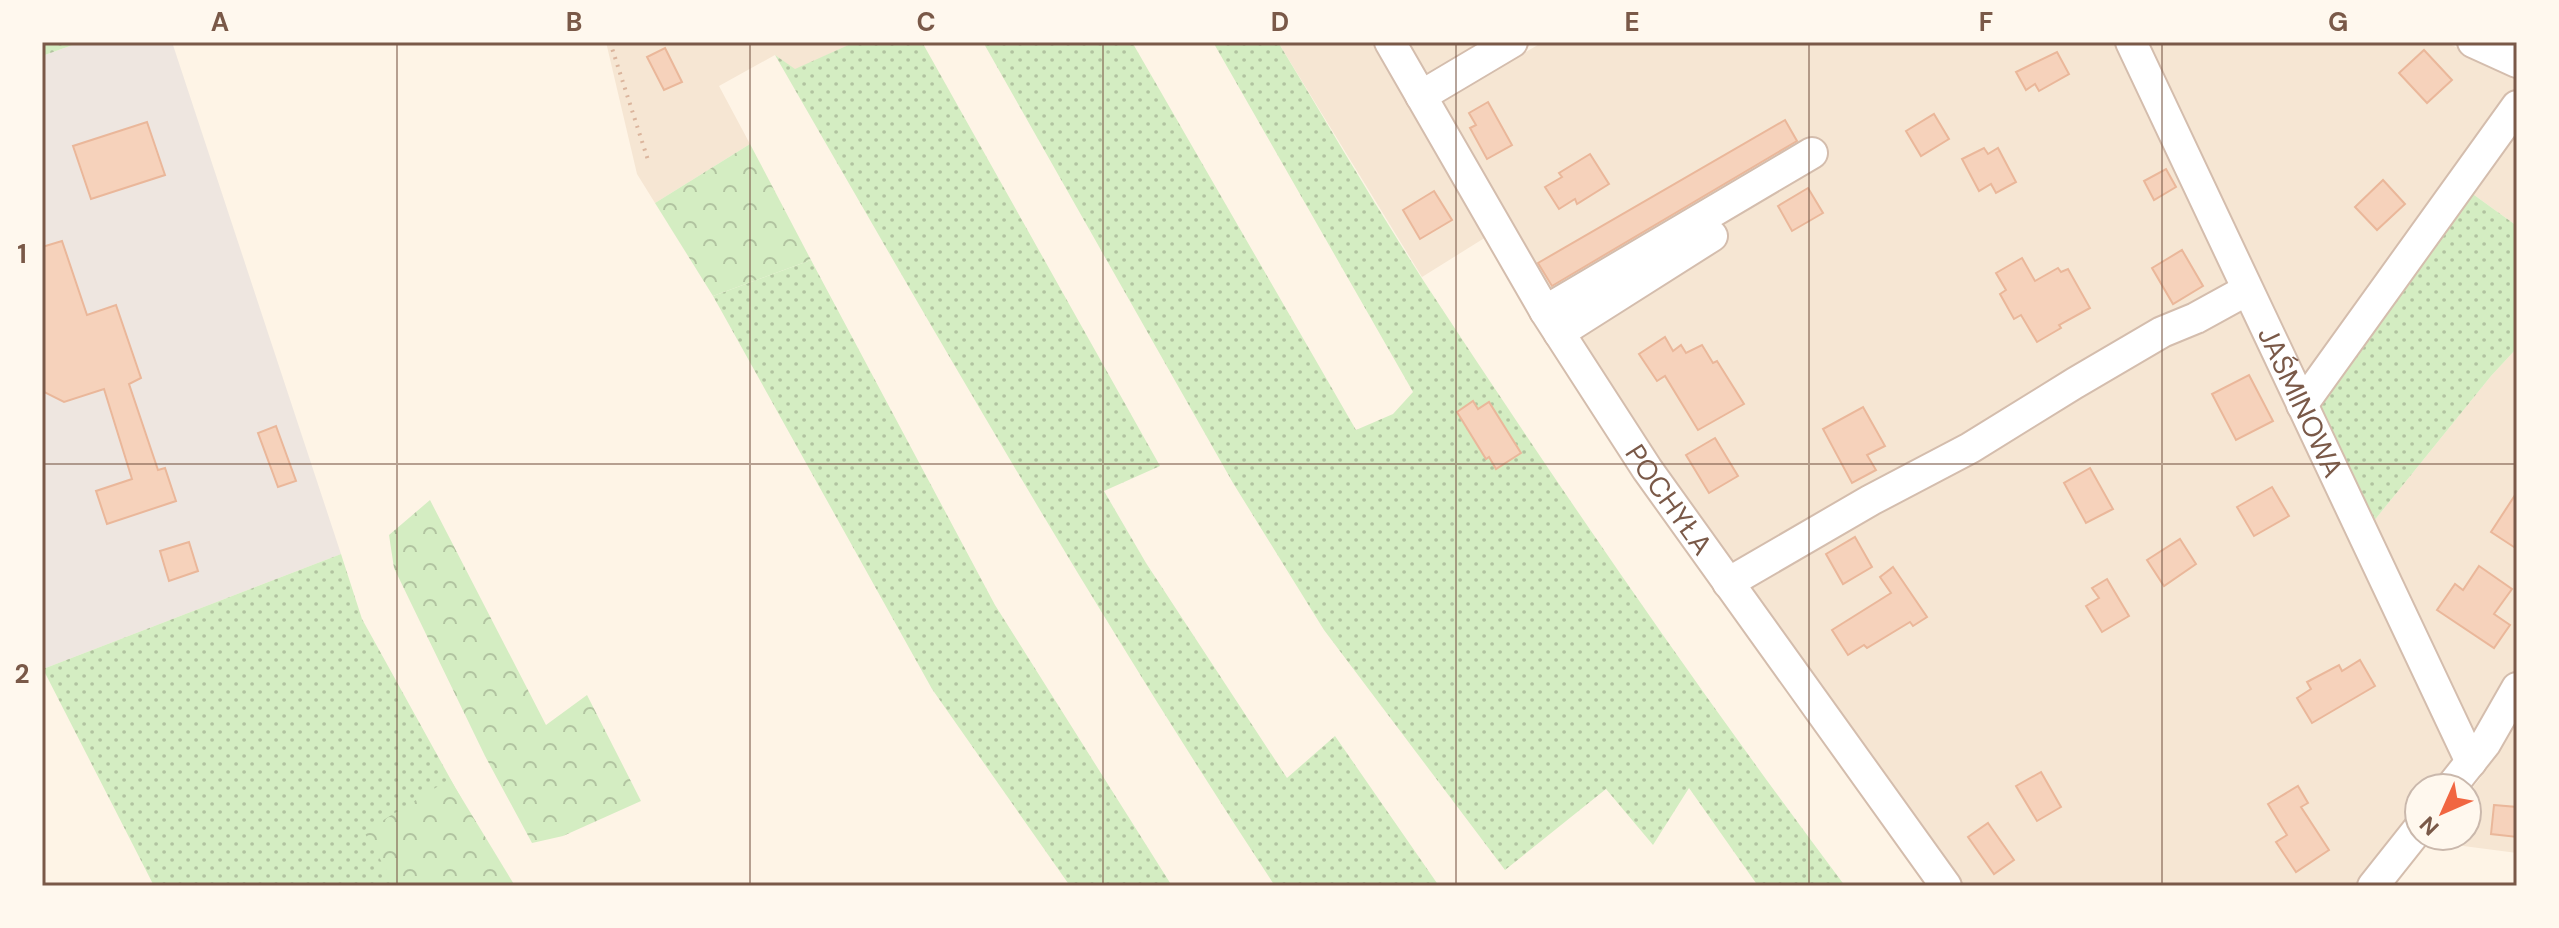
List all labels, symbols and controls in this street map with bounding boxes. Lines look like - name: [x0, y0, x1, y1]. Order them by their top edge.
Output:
- text: A: [211, 5, 229, 39]
- text: B: [566, 5, 582, 39]
- text: C: [916, 5, 936, 39]
- text: D: [1271, 5, 1289, 39]
- text: E: [1624, 5, 1640, 39]
- text: F: [1979, 5, 1993, 39]
- text: G: [2328, 5, 2348, 39]
- text: 1: [17, 237, 27, 271]
- street label: JAŚMINOWA: [2249, 321, 2352, 483]
- street label: POCHYŁA: [1617, 437, 1721, 562]
- text: 2: [14, 657, 30, 691]
- north arrow: [2403, 772, 2483, 852]
- text: N: [2413, 810, 2445, 842]

